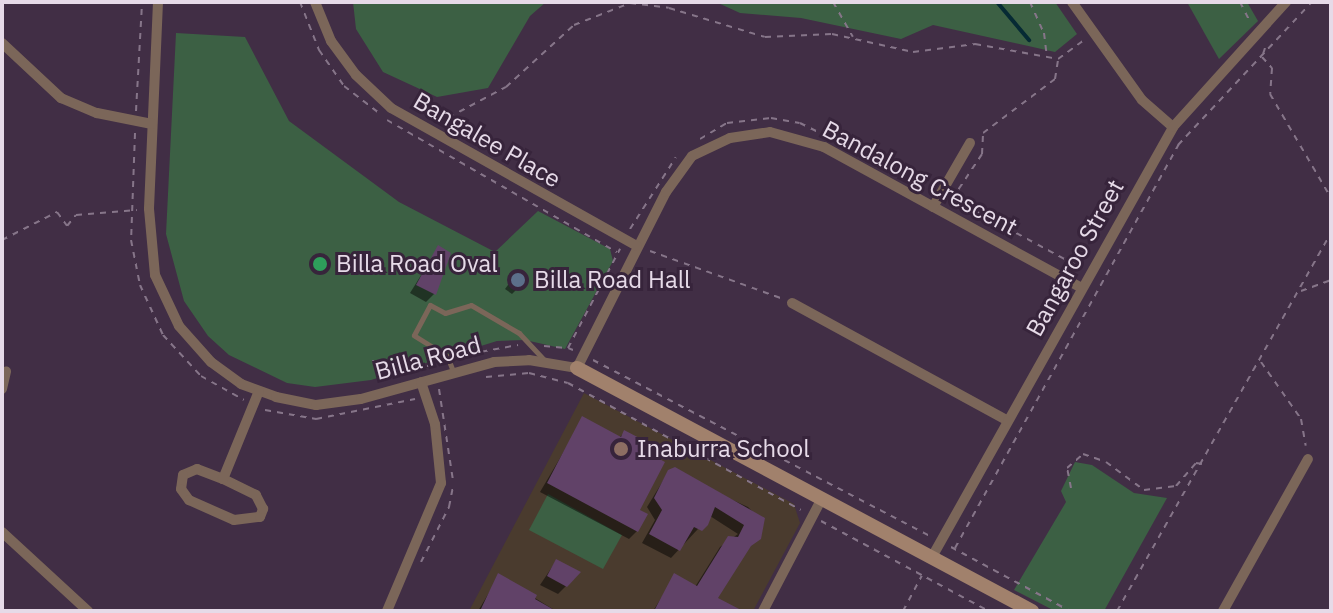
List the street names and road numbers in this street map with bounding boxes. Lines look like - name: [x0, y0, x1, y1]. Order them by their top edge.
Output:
- street label: Bangalee Place: [408, 86, 566, 194]
- street label: Bandalong Crescent: [818, 114, 1022, 242]
- street label: Bangaroo Street: [1020, 175, 1130, 341]
- street label: Billa Road: [372, 330, 484, 386]

